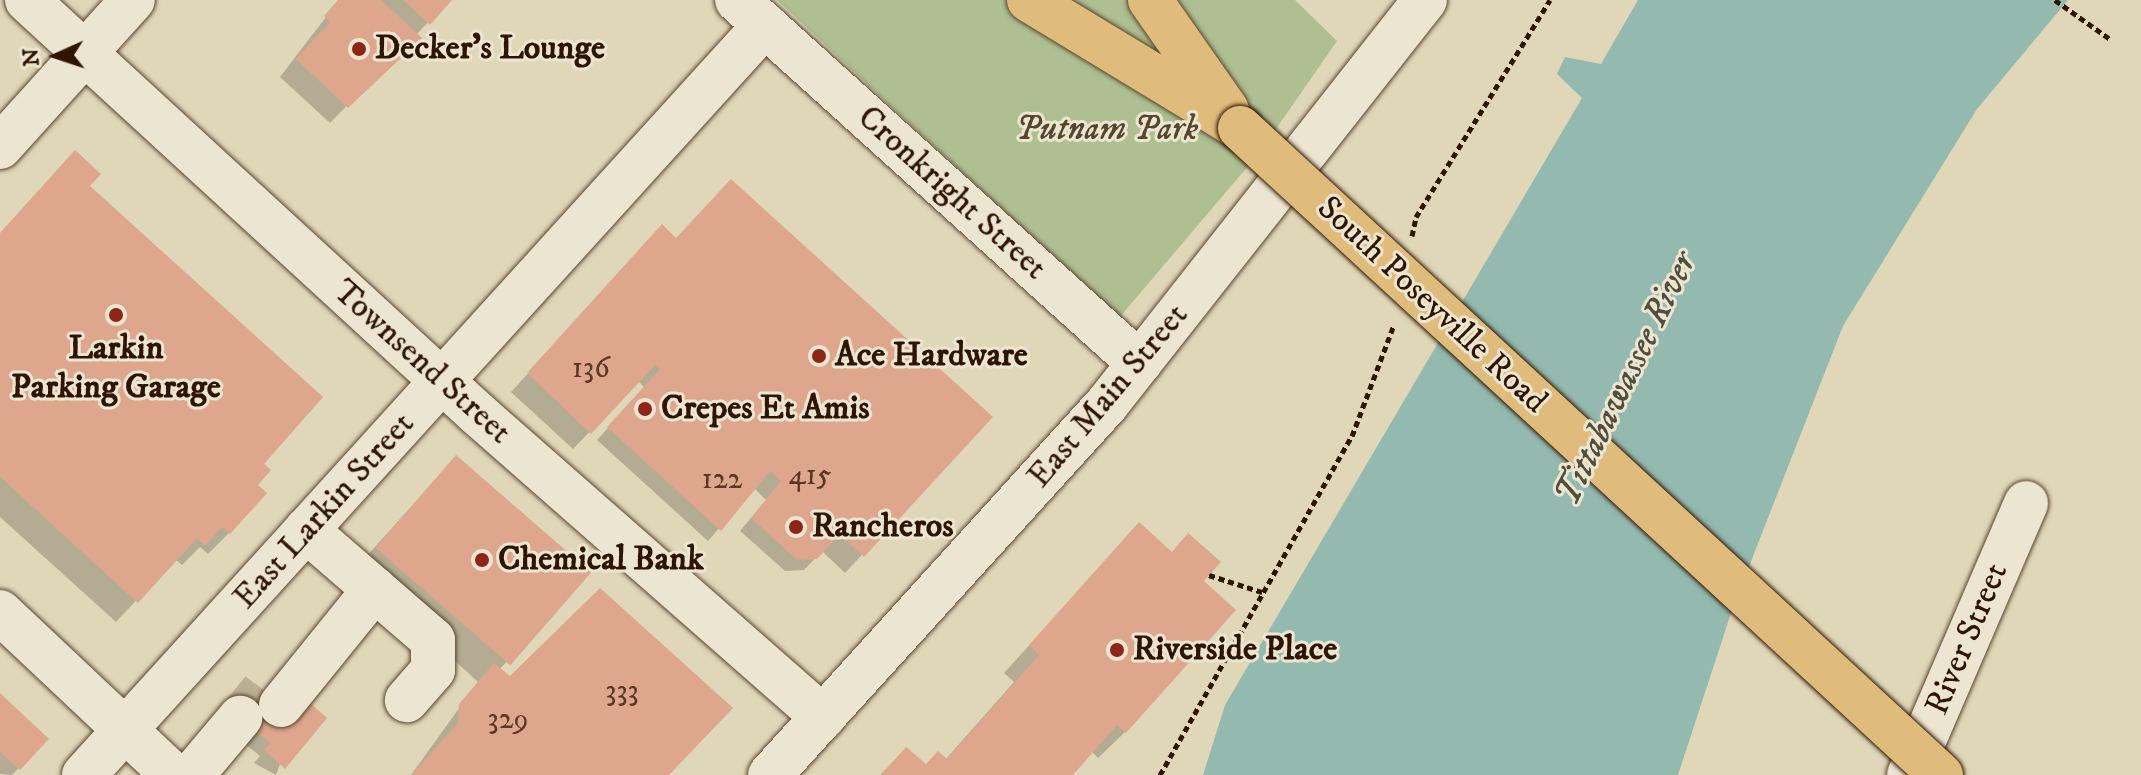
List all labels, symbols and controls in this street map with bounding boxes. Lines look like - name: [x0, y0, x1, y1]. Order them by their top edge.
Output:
- north arrow: [16, 16, 96, 96]
- place label: Decker's Lounge: [375, 29, 605, 69]
- marker: Decker's Lounge: [350, 40, 368, 58]
- text: N: [18, 48, 45, 67]
- street label: Cronkright Street: [849, 97, 1055, 289]
- park label: Putnam Park: [1016, 110, 1198, 150]
- street label: South Poseyville Road: [1308, 188, 1556, 422]
- water label: Tittabawassee River: [1546, 245, 1706, 513]
- street label: Townsend Street: [324, 271, 520, 453]
- street label: East Main Street: [1019, 296, 1197, 496]
- marker: Larkin Parking Garage: [107, 306, 125, 324]
- place label: Larkin Parking Garage: [11, 328, 221, 408]
- place label: Ace Hardware: [835, 336, 1028, 376]
- marker: Ace Hardware: [810, 347, 828, 365]
- house number: 136: [572, 351, 610, 387]
- place label: Crepes Et Amis: [661, 389, 870, 429]
- marker: Crepes Et Amis: [636, 400, 654, 418]
- street label: East Larkin Street: [225, 404, 423, 618]
- house number: 415: [788, 458, 832, 494]
- house number: 122: [702, 462, 742, 498]
- place label: Rancheros: [812, 507, 954, 547]
- marker: Rancheros: [787, 518, 805, 536]
- place label: Chemical Bank: [498, 540, 704, 580]
- marker: Chemical Bank: [473, 551, 491, 569]
- street label: River Street: [1917, 557, 2017, 721]
- place label: Riverside Place: [1133, 630, 1337, 670]
- marker: Riverside Place: [1108, 641, 1126, 659]
- house number: 333: [605, 674, 639, 710]
- house number: 329: [488, 702, 528, 738]

